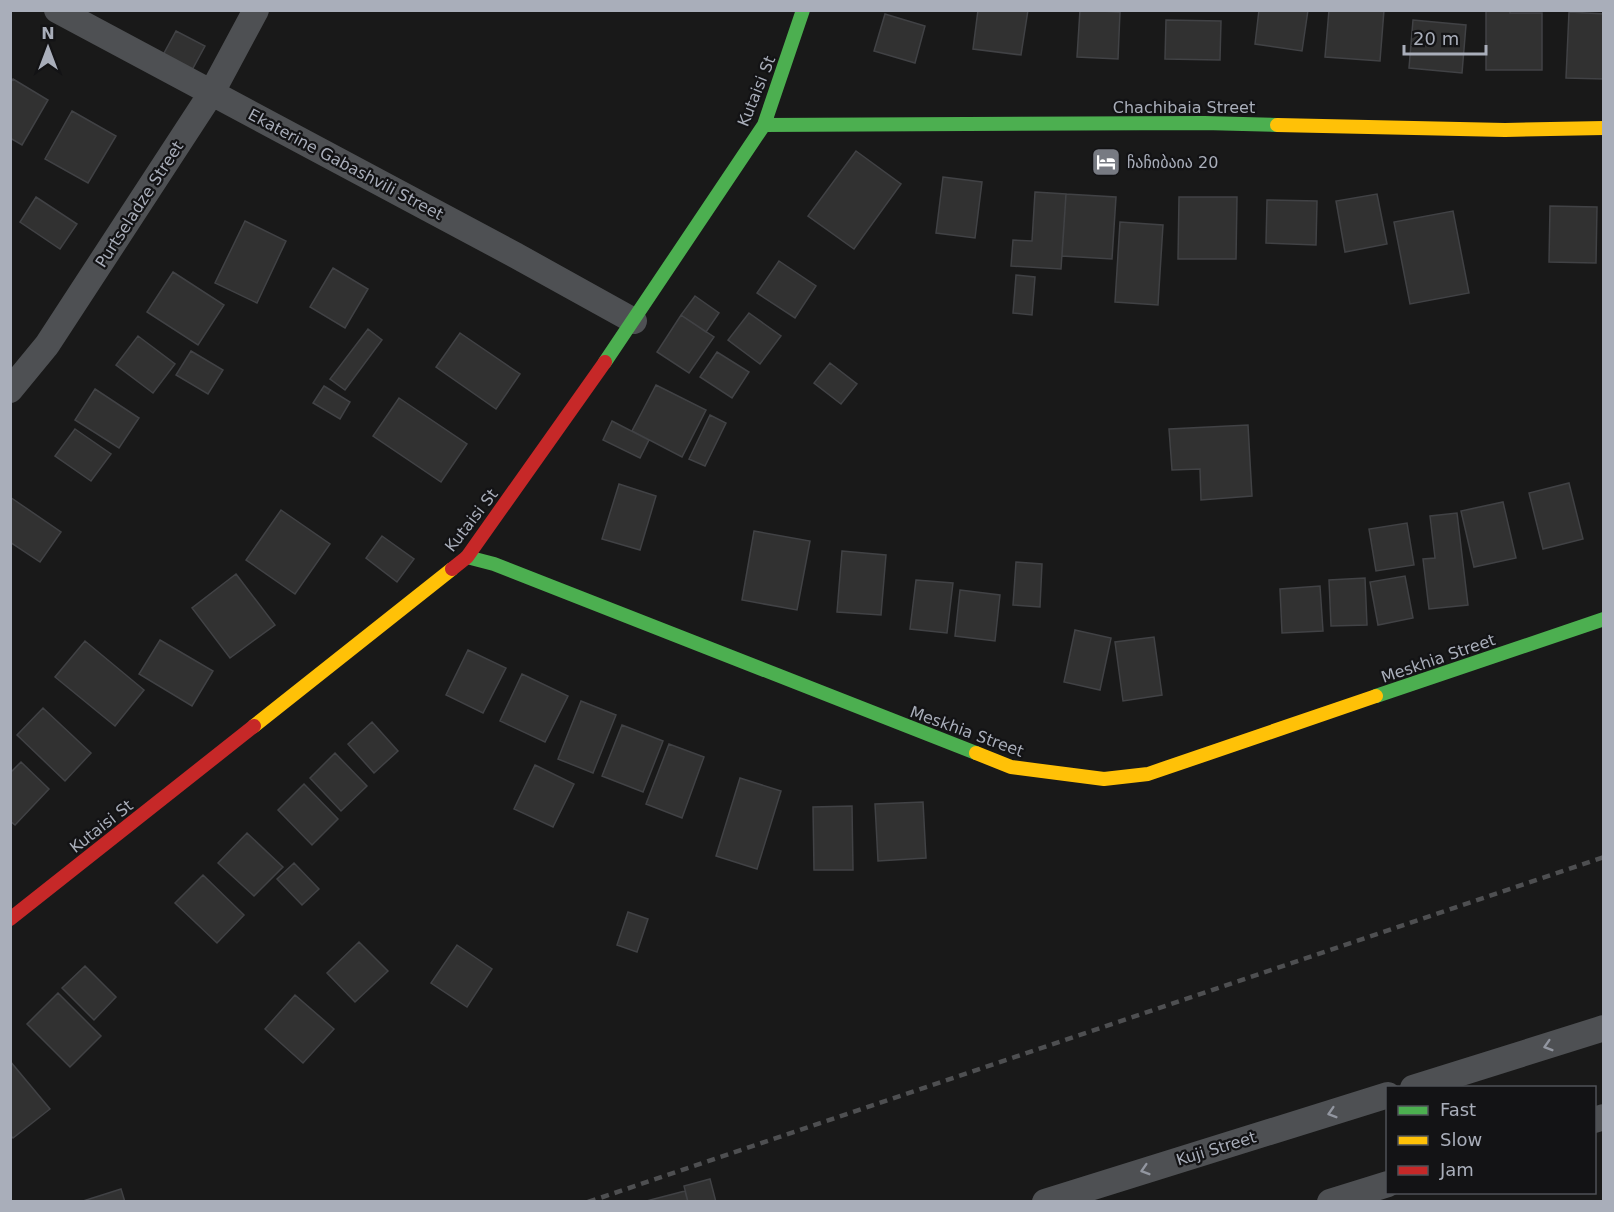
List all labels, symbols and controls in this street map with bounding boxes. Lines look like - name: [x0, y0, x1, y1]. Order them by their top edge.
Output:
- north arrow: [18, 18, 78, 78]
- scale bar: [1404, 18, 1486, 56]
- text: N: [41, 24, 55, 43]
- text: 20 m: [1413, 28, 1459, 49]
- street label: Kutaisi St: [734, 53, 779, 129]
- street label: Chachibaia Street: [1113, 98, 1255, 117]
- street label: Ekaterine Gabashvili Street: [245, 105, 447, 224]
- street label: Purtseladze Street: [91, 138, 187, 271]
- hotel icon: ჩაჩიბაია 20: [1090, 146, 1122, 178]
- place label: ჩაჩიბაია 20: [1127, 153, 1218, 172]
- street label: Kutaisi St: [441, 485, 502, 556]
- street label: Meskhia Street: [1379, 630, 1498, 687]
- street label: Meskhia Street: [908, 702, 1026, 761]
- street label: Kutaisi St: [66, 796, 137, 857]
- one-way arrow: [1543, 1039, 1554, 1051]
- legend: [1386, 1086, 1596, 1194]
- text: Fast: [1440, 1099, 1476, 1120]
- one-way arrow: [1327, 1106, 1338, 1118]
- street label: Kuji Street: [1174, 1127, 1258, 1170]
- text: Slow: [1440, 1129, 1482, 1150]
- text: Jam: [1439, 1159, 1474, 1180]
- one-way arrow: [1140, 1163, 1151, 1176]

